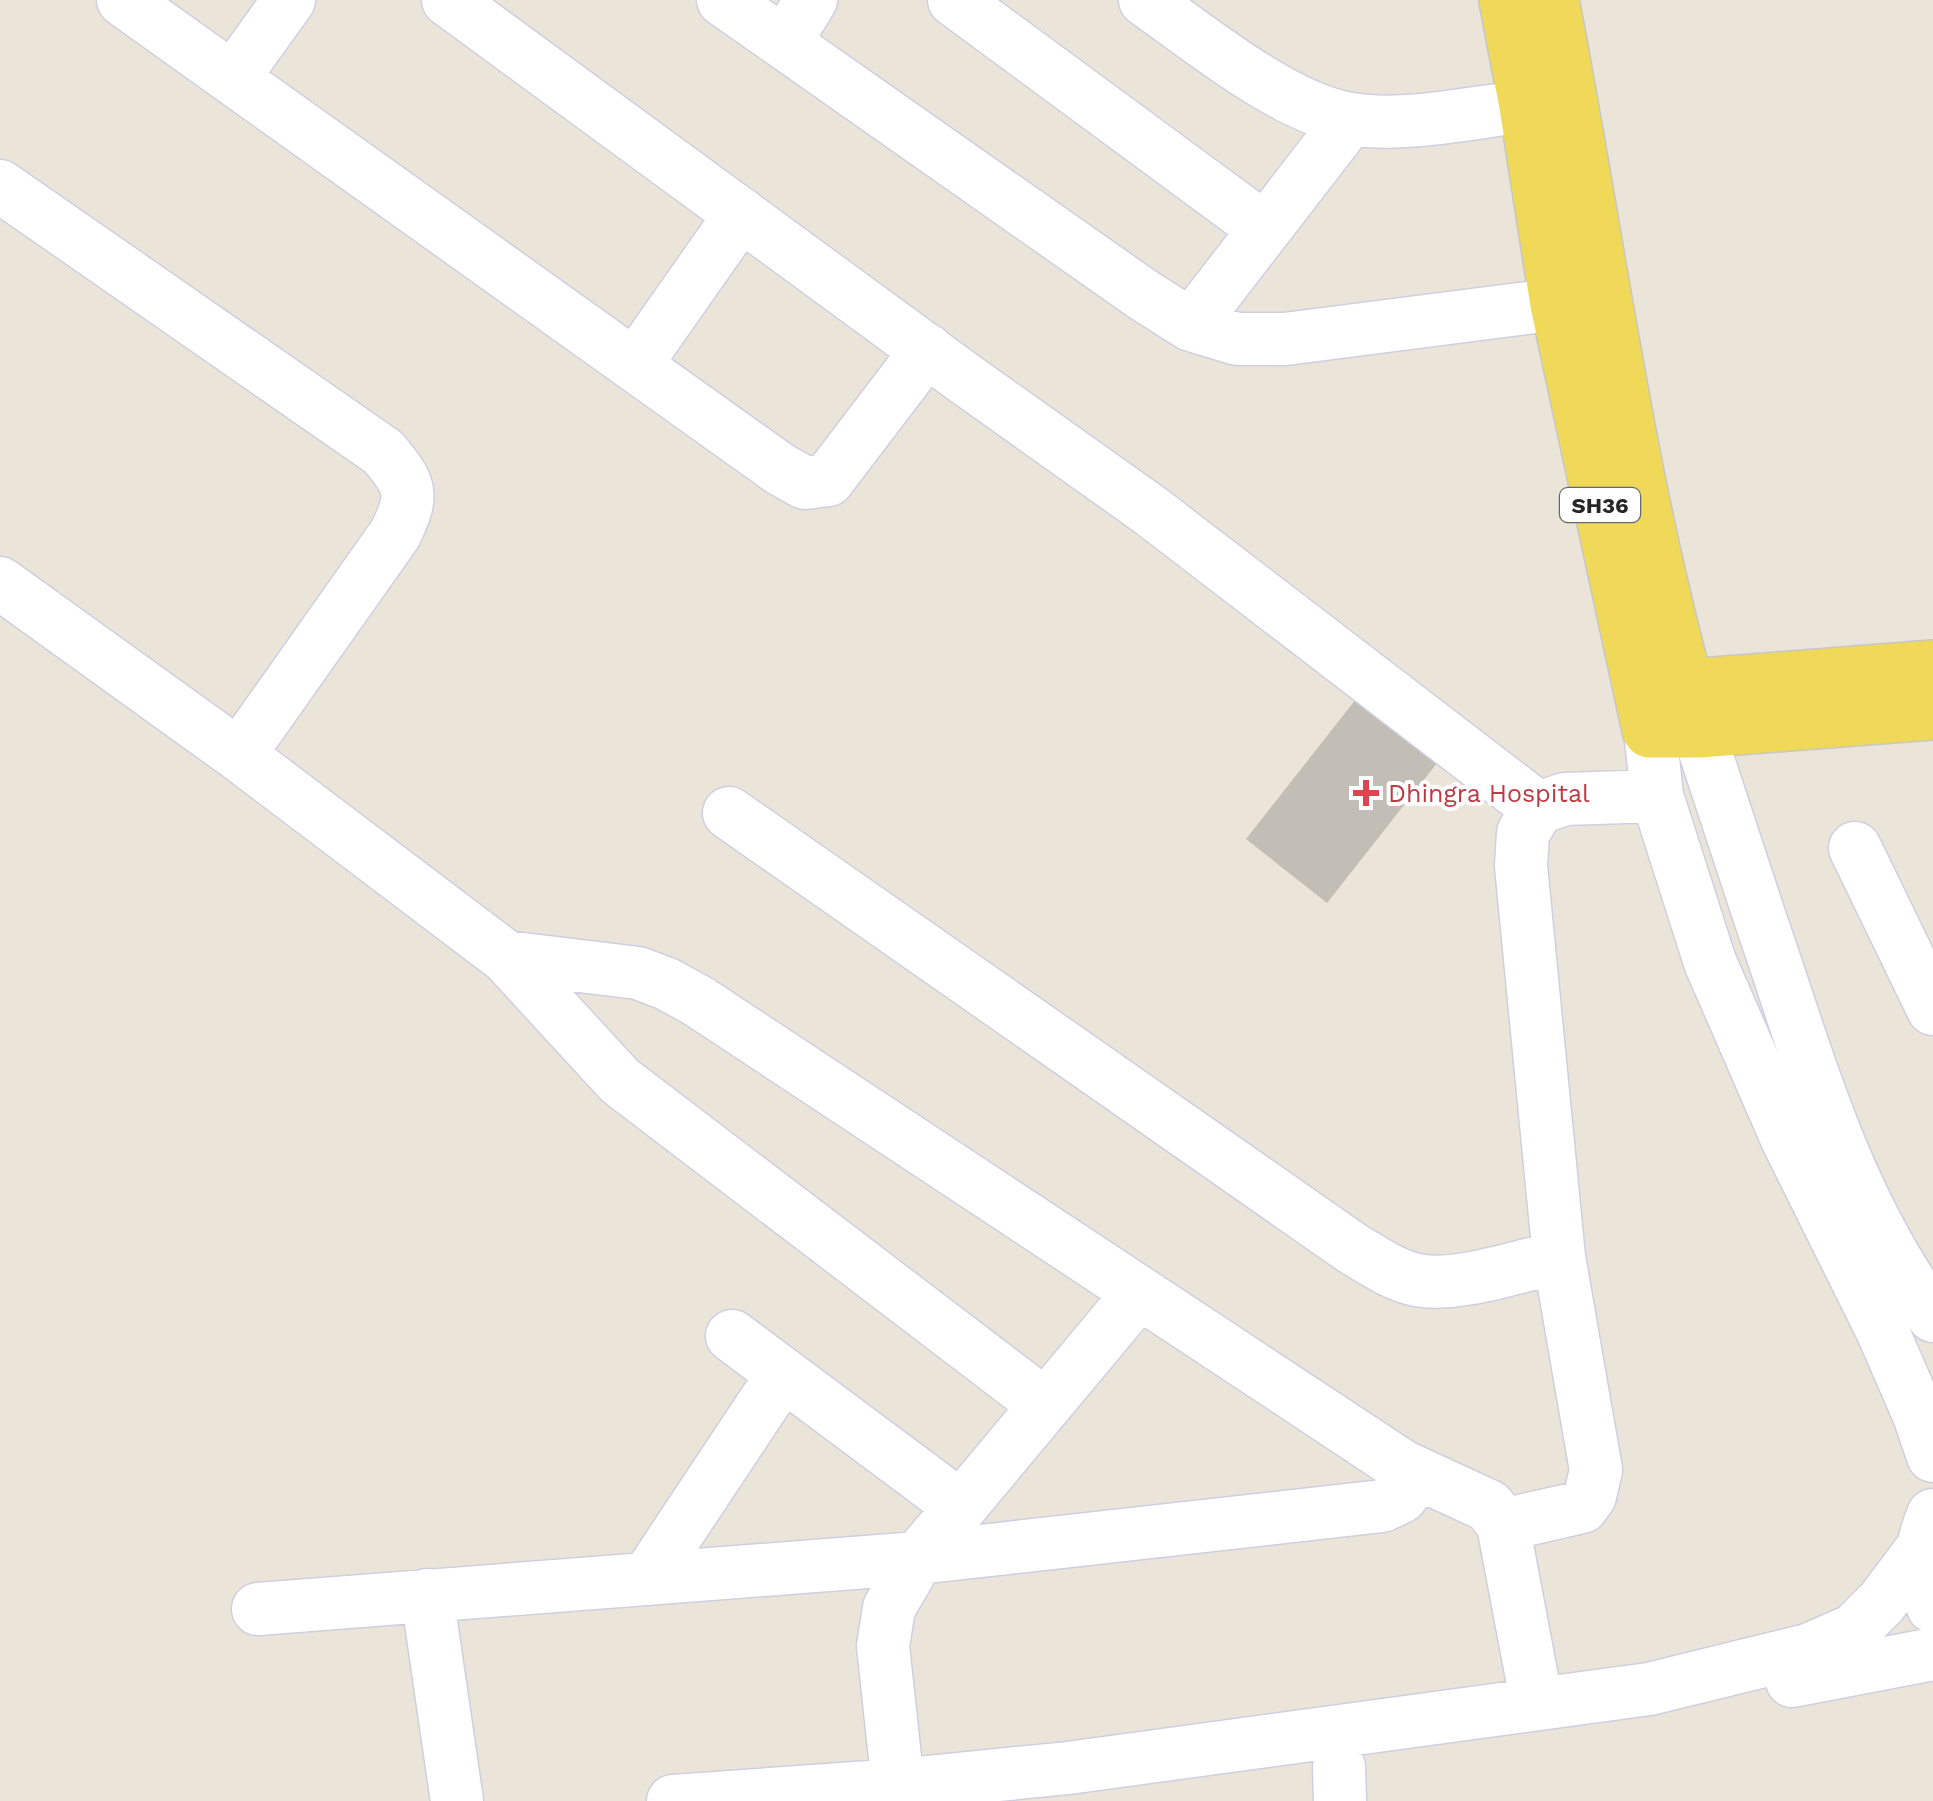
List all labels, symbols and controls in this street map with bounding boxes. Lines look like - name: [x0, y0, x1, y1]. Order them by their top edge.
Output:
- road number: SH36: [1560, 488, 1640, 522]
- place label: Dhingra Hospital: [1388, 779, 1590, 808]
- marker: Dhingra Hospital: [1353, 780, 1379, 806]

